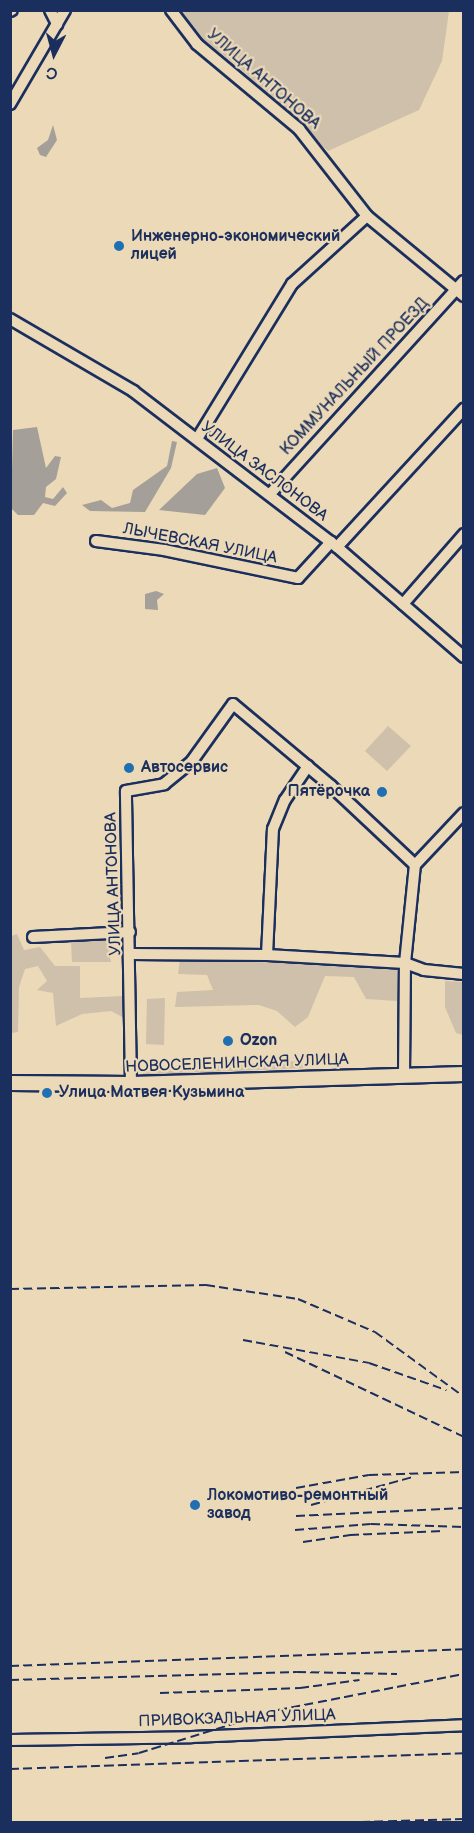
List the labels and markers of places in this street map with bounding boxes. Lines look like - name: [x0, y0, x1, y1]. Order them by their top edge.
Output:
- place label: Инженерно-экономический лицей: [131, 227, 340, 265]
- marker: Инженерно-экономический лицей: [112, 239, 126, 253]
- place label: Автосервис: [141, 758, 228, 778]
- marker: Автосервис: [122, 761, 136, 775]
- place label: Пятёрочка: [288, 782, 370, 802]
- marker: Пятёрочка: [375, 785, 389, 799]
- place label: Ozon: [240, 1031, 277, 1051]
- marker: Ozon: [221, 1034, 235, 1048]
- place label: Улица Матвея Кузьмина: [59, 1083, 244, 1103]
- marker: Улица Матвея Кузьмина: [40, 1086, 54, 1100]
- place label: Локомотиво-ремонтный завод: [207, 1486, 388, 1524]
- marker: Локомотиво-ремонтный завод: [188, 1498, 202, 1512]

